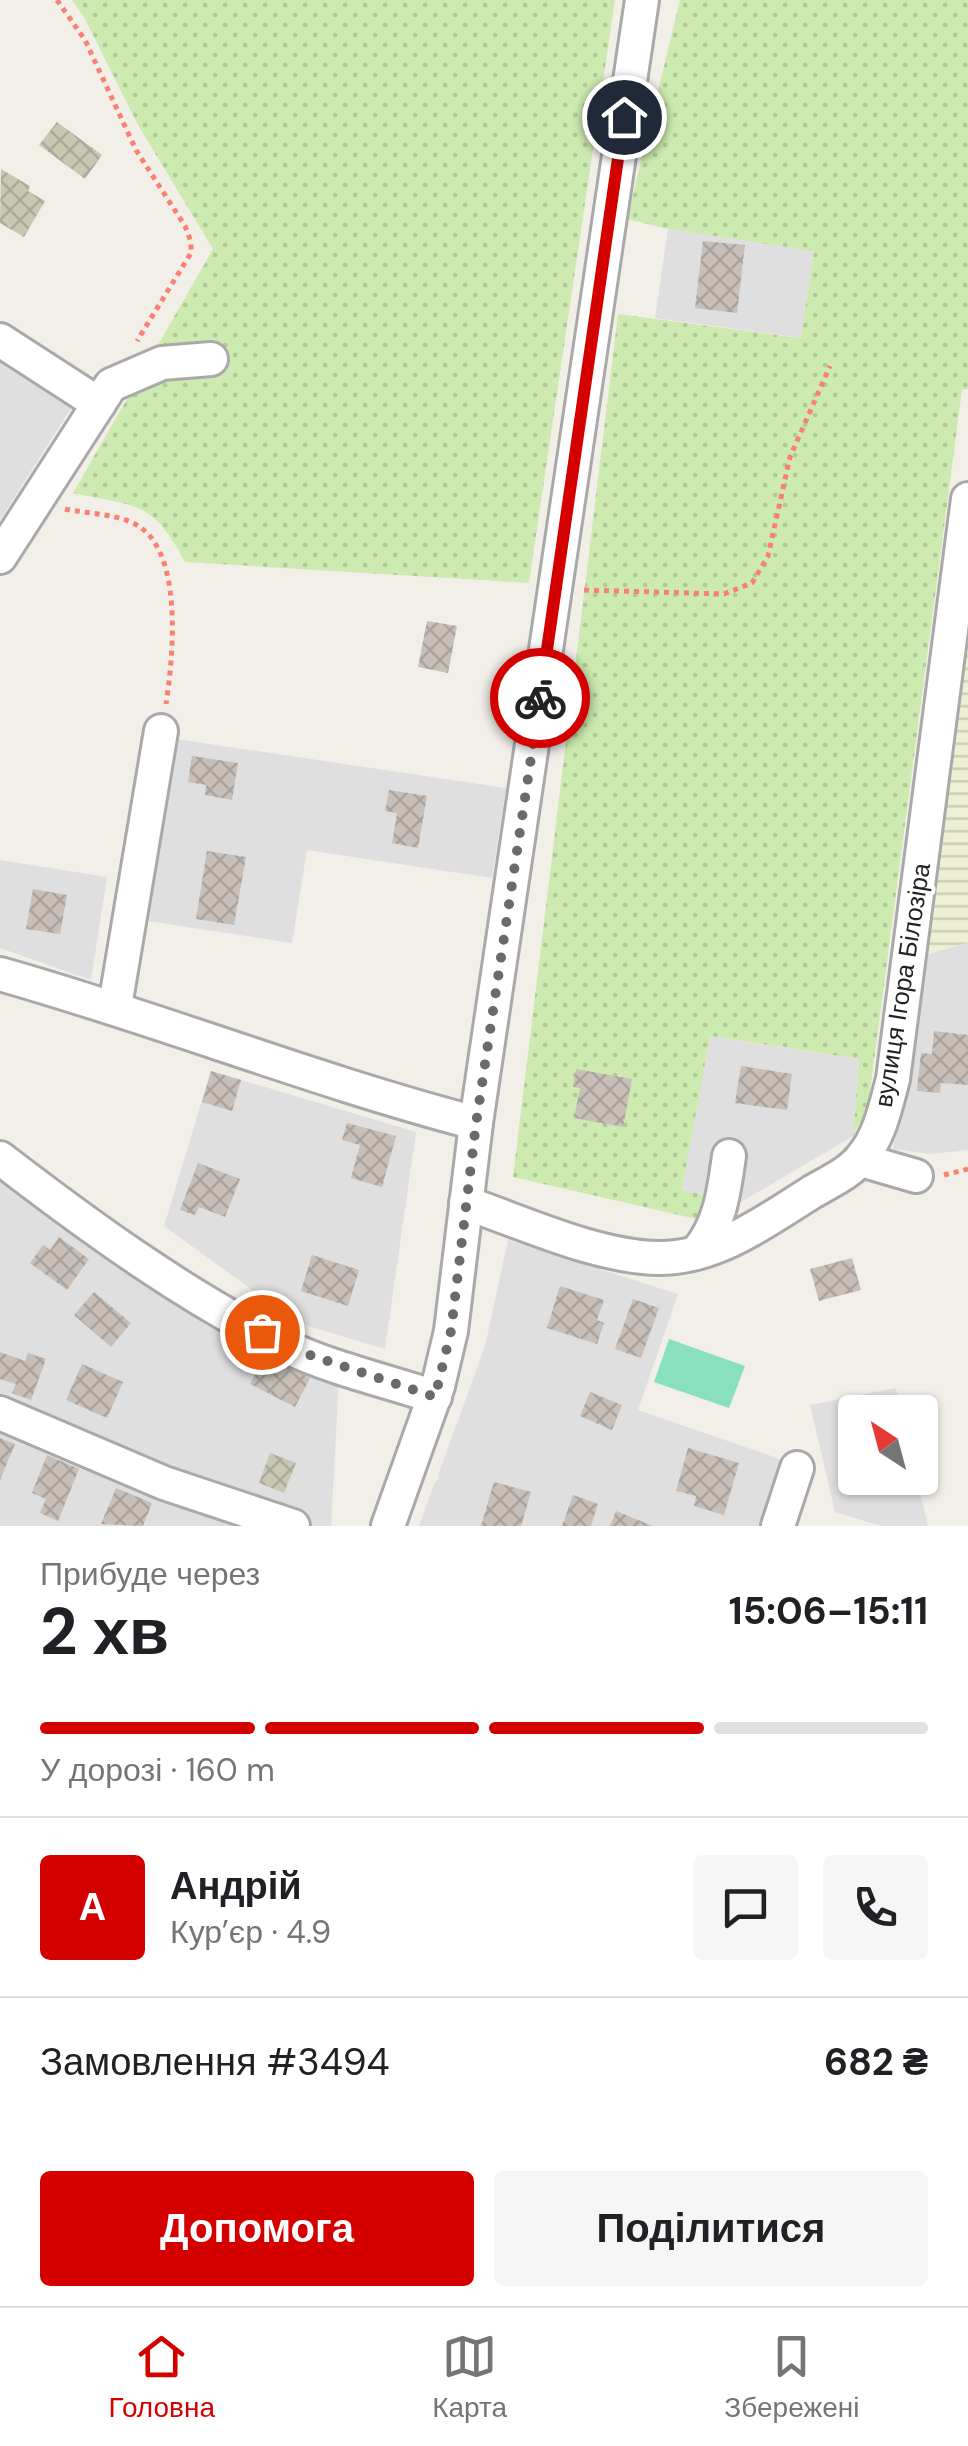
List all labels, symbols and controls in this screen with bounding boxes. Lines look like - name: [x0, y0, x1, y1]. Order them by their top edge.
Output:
- pin: [582, 75, 667, 160]
- icon: home: [597, 90, 652, 145]
- courier: [490, 648, 590, 748]
- icon: bike: [513, 671, 568, 726]
- street label: вулиця Ігора Білозіра: [867, 860, 938, 1110]
- pin: [220, 1290, 305, 1375]
- icon: bag: [235, 1305, 290, 1360]
- north arrow: [838, 1395, 938, 1495]
- map controls: [838, 1395, 938, 1495]
- text: Прибуде через: [40, 1553, 260, 1595]
- text: 15:06–15:11: [729, 1586, 928, 1636]
- text: 2 хв: [40, 1590, 169, 1674]
- text: У дорозі · 160 m: [40, 1749, 275, 1791]
- button: chat: [693, 1855, 798, 1960]
- button: phone: [823, 1855, 928, 1960]
- text: Андрій: [170, 1861, 302, 1911]
- text: А: [79, 1882, 106, 1932]
- text: Кур’єр · 4.9: [170, 1911, 331, 1953]
- text: Замовлення #3494: [40, 2037, 390, 2087]
- text: 682 ₴: [824, 2037, 928, 2087]
- button: Допомога: [40, 2171, 474, 2286]
- button: Поділитися: [494, 2171, 928, 2286]
- tab: Головна: [109, 2329, 215, 2426]
- tab: Карта: [432, 2329, 507, 2426]
- tab: Збережені: [724, 2329, 859, 2426]

